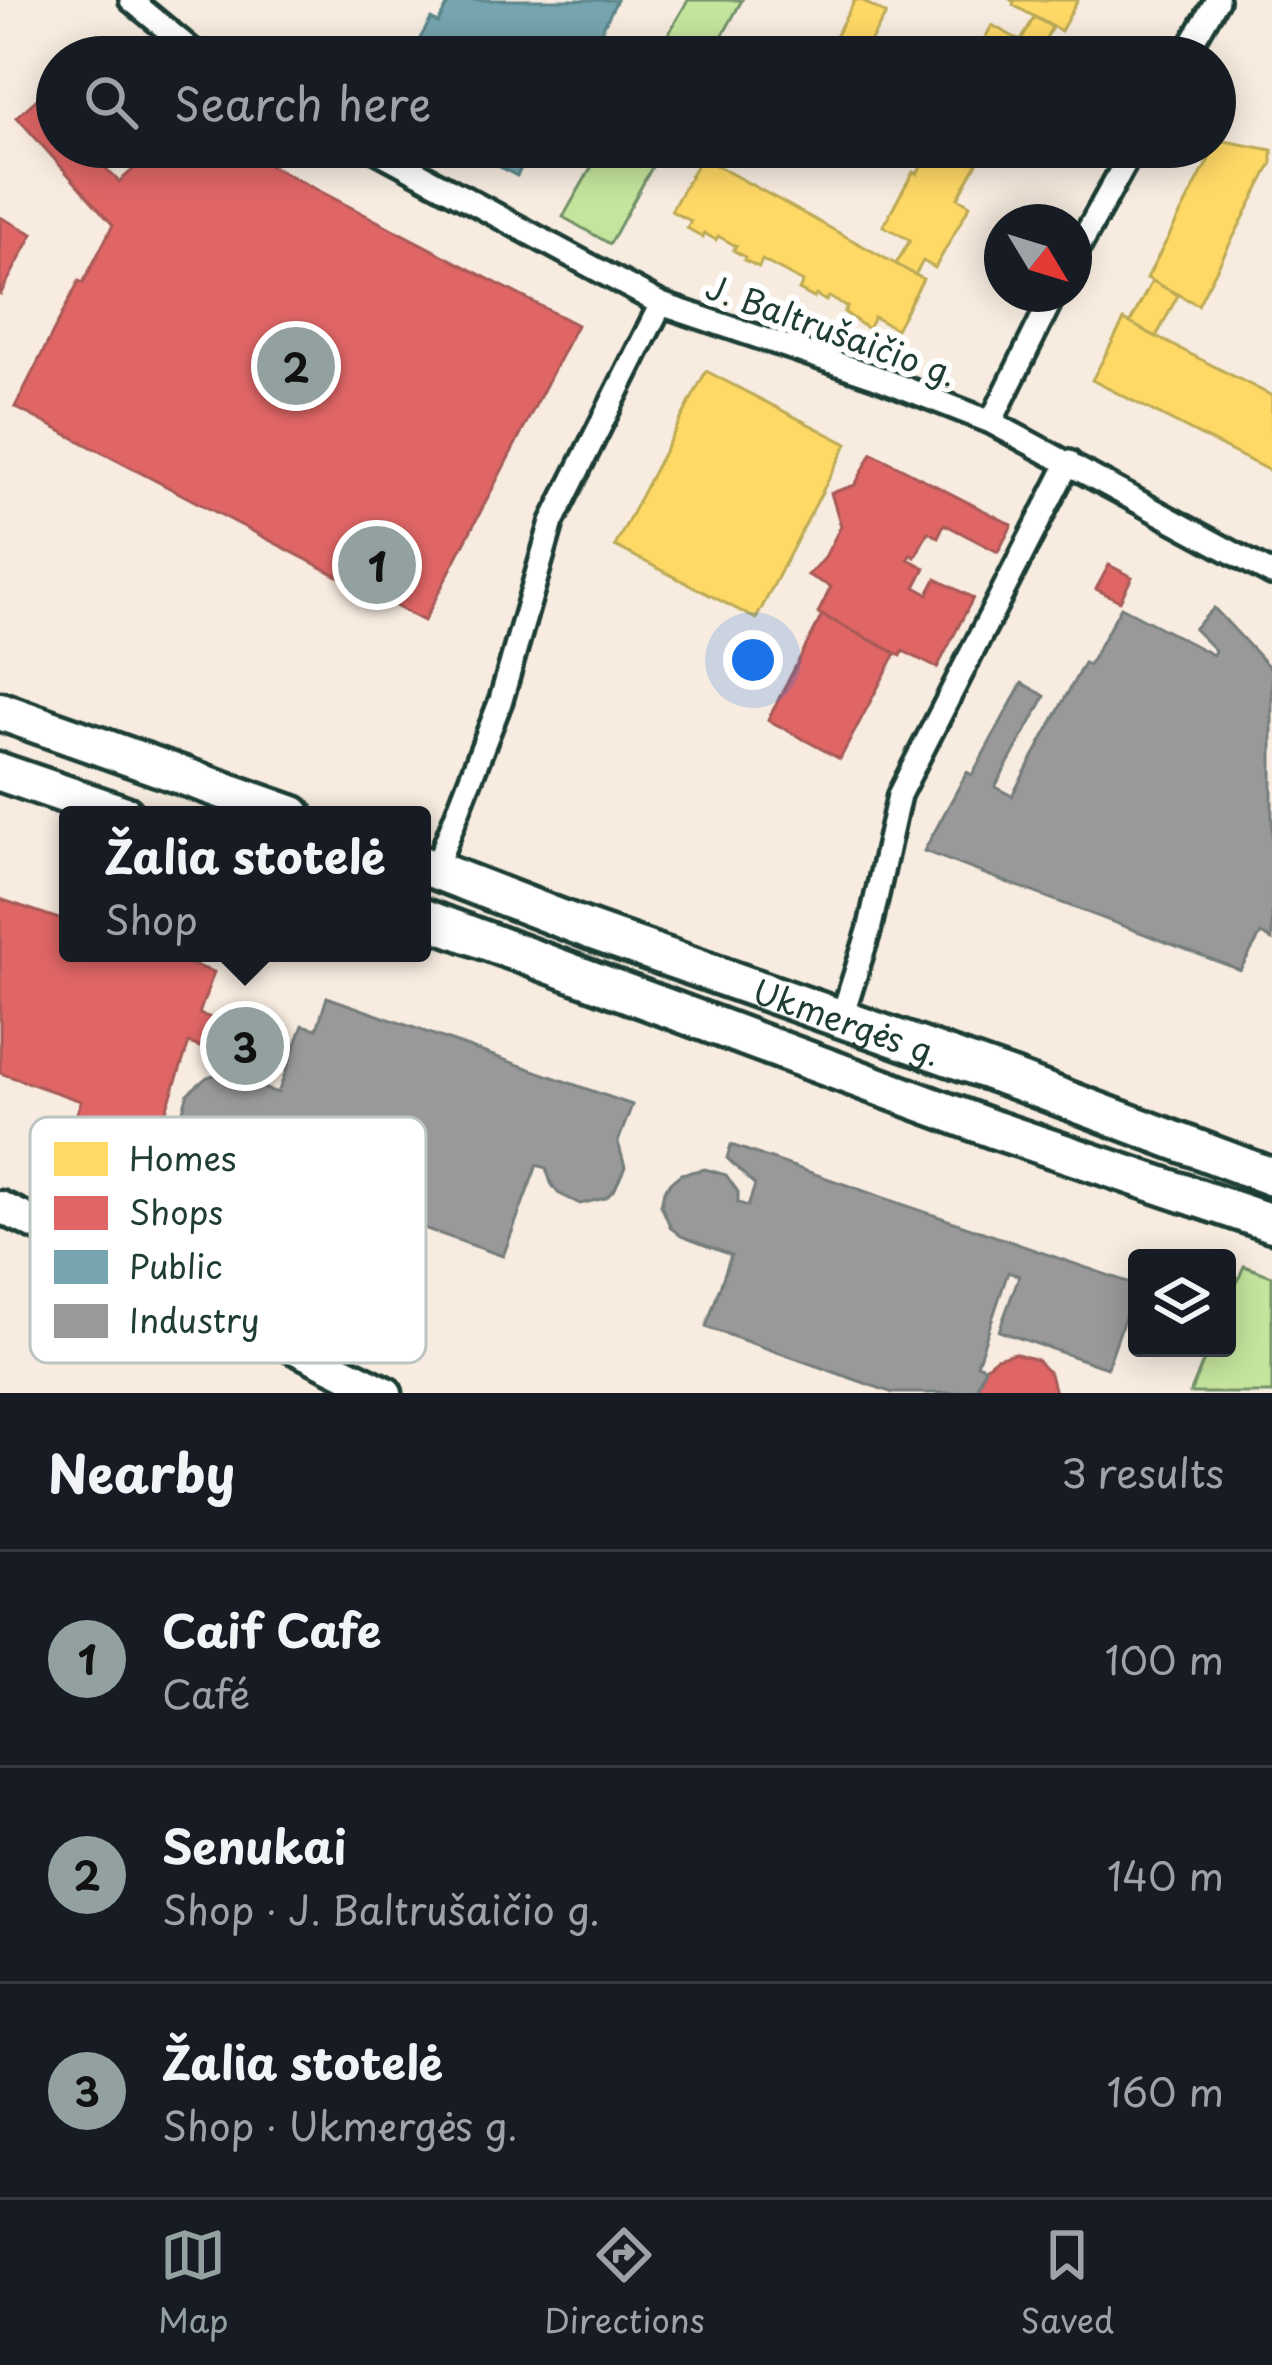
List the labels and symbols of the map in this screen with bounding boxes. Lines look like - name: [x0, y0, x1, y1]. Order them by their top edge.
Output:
- north arrow: [984, 204, 1092, 312]
- street label: J. Baltrušaičio g.: [700, 260, 964, 398]
- pin: 2: [257, 321, 335, 411]
- pin: 1: [338, 520, 416, 610]
- your location: [723, 630, 783, 690]
- street label: Ukmergės g.: [747, 965, 948, 1077]
- pin: 3: [206, 1001, 284, 1091]
- legend: [30, 1117, 426, 1363]
- text: Homes: [129, 1132, 236, 1182]
- text: Shops: [129, 1186, 223, 1236]
- text: Public: [129, 1240, 223, 1290]
- text: Industry: [129, 1294, 260, 1344]

